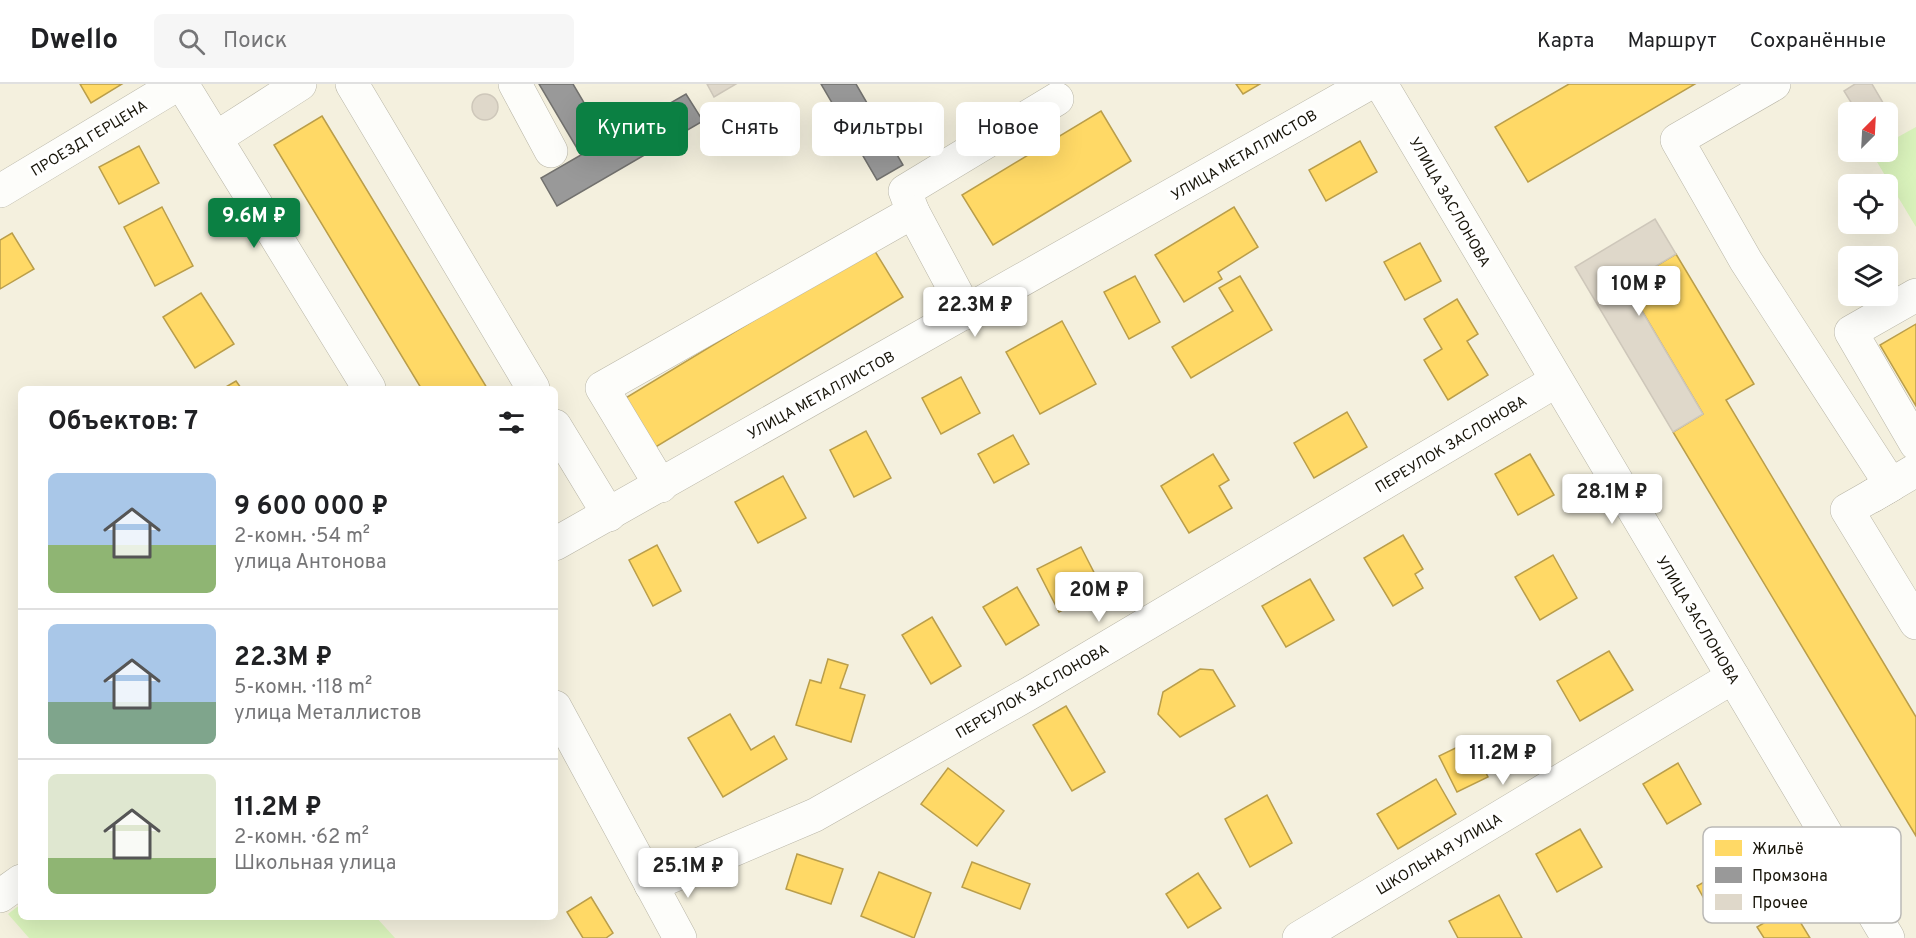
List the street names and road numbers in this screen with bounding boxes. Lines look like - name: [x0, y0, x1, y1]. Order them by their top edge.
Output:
- street label: ПРОЕЗД ГЕРЦЕНА: [28, 97, 152, 182]
- street label: УЛИЦА МЕТАЛЛИСТОВ: [1168, 107, 1321, 206]
- street label: УЛИЦА ЗАСЛОНОВА: [1404, 134, 1494, 271]
- street label: УЛИЦА МЕТАЛЛИСТОВ: [745, 348, 899, 445]
- street label: ПЕРЕУЛОК ЗАСЛОНОВА: [1372, 392, 1531, 498]
- street label: УЛИЦА ЗАСЛОНОВА: [1651, 553, 1743, 689]
- street label: ПЕРЕУЛОК ЗАСЛОНОВА: [953, 641, 1113, 744]
- street label: ШКОЛЬНАЯ УЛИЦА: [1373, 810, 1506, 900]

